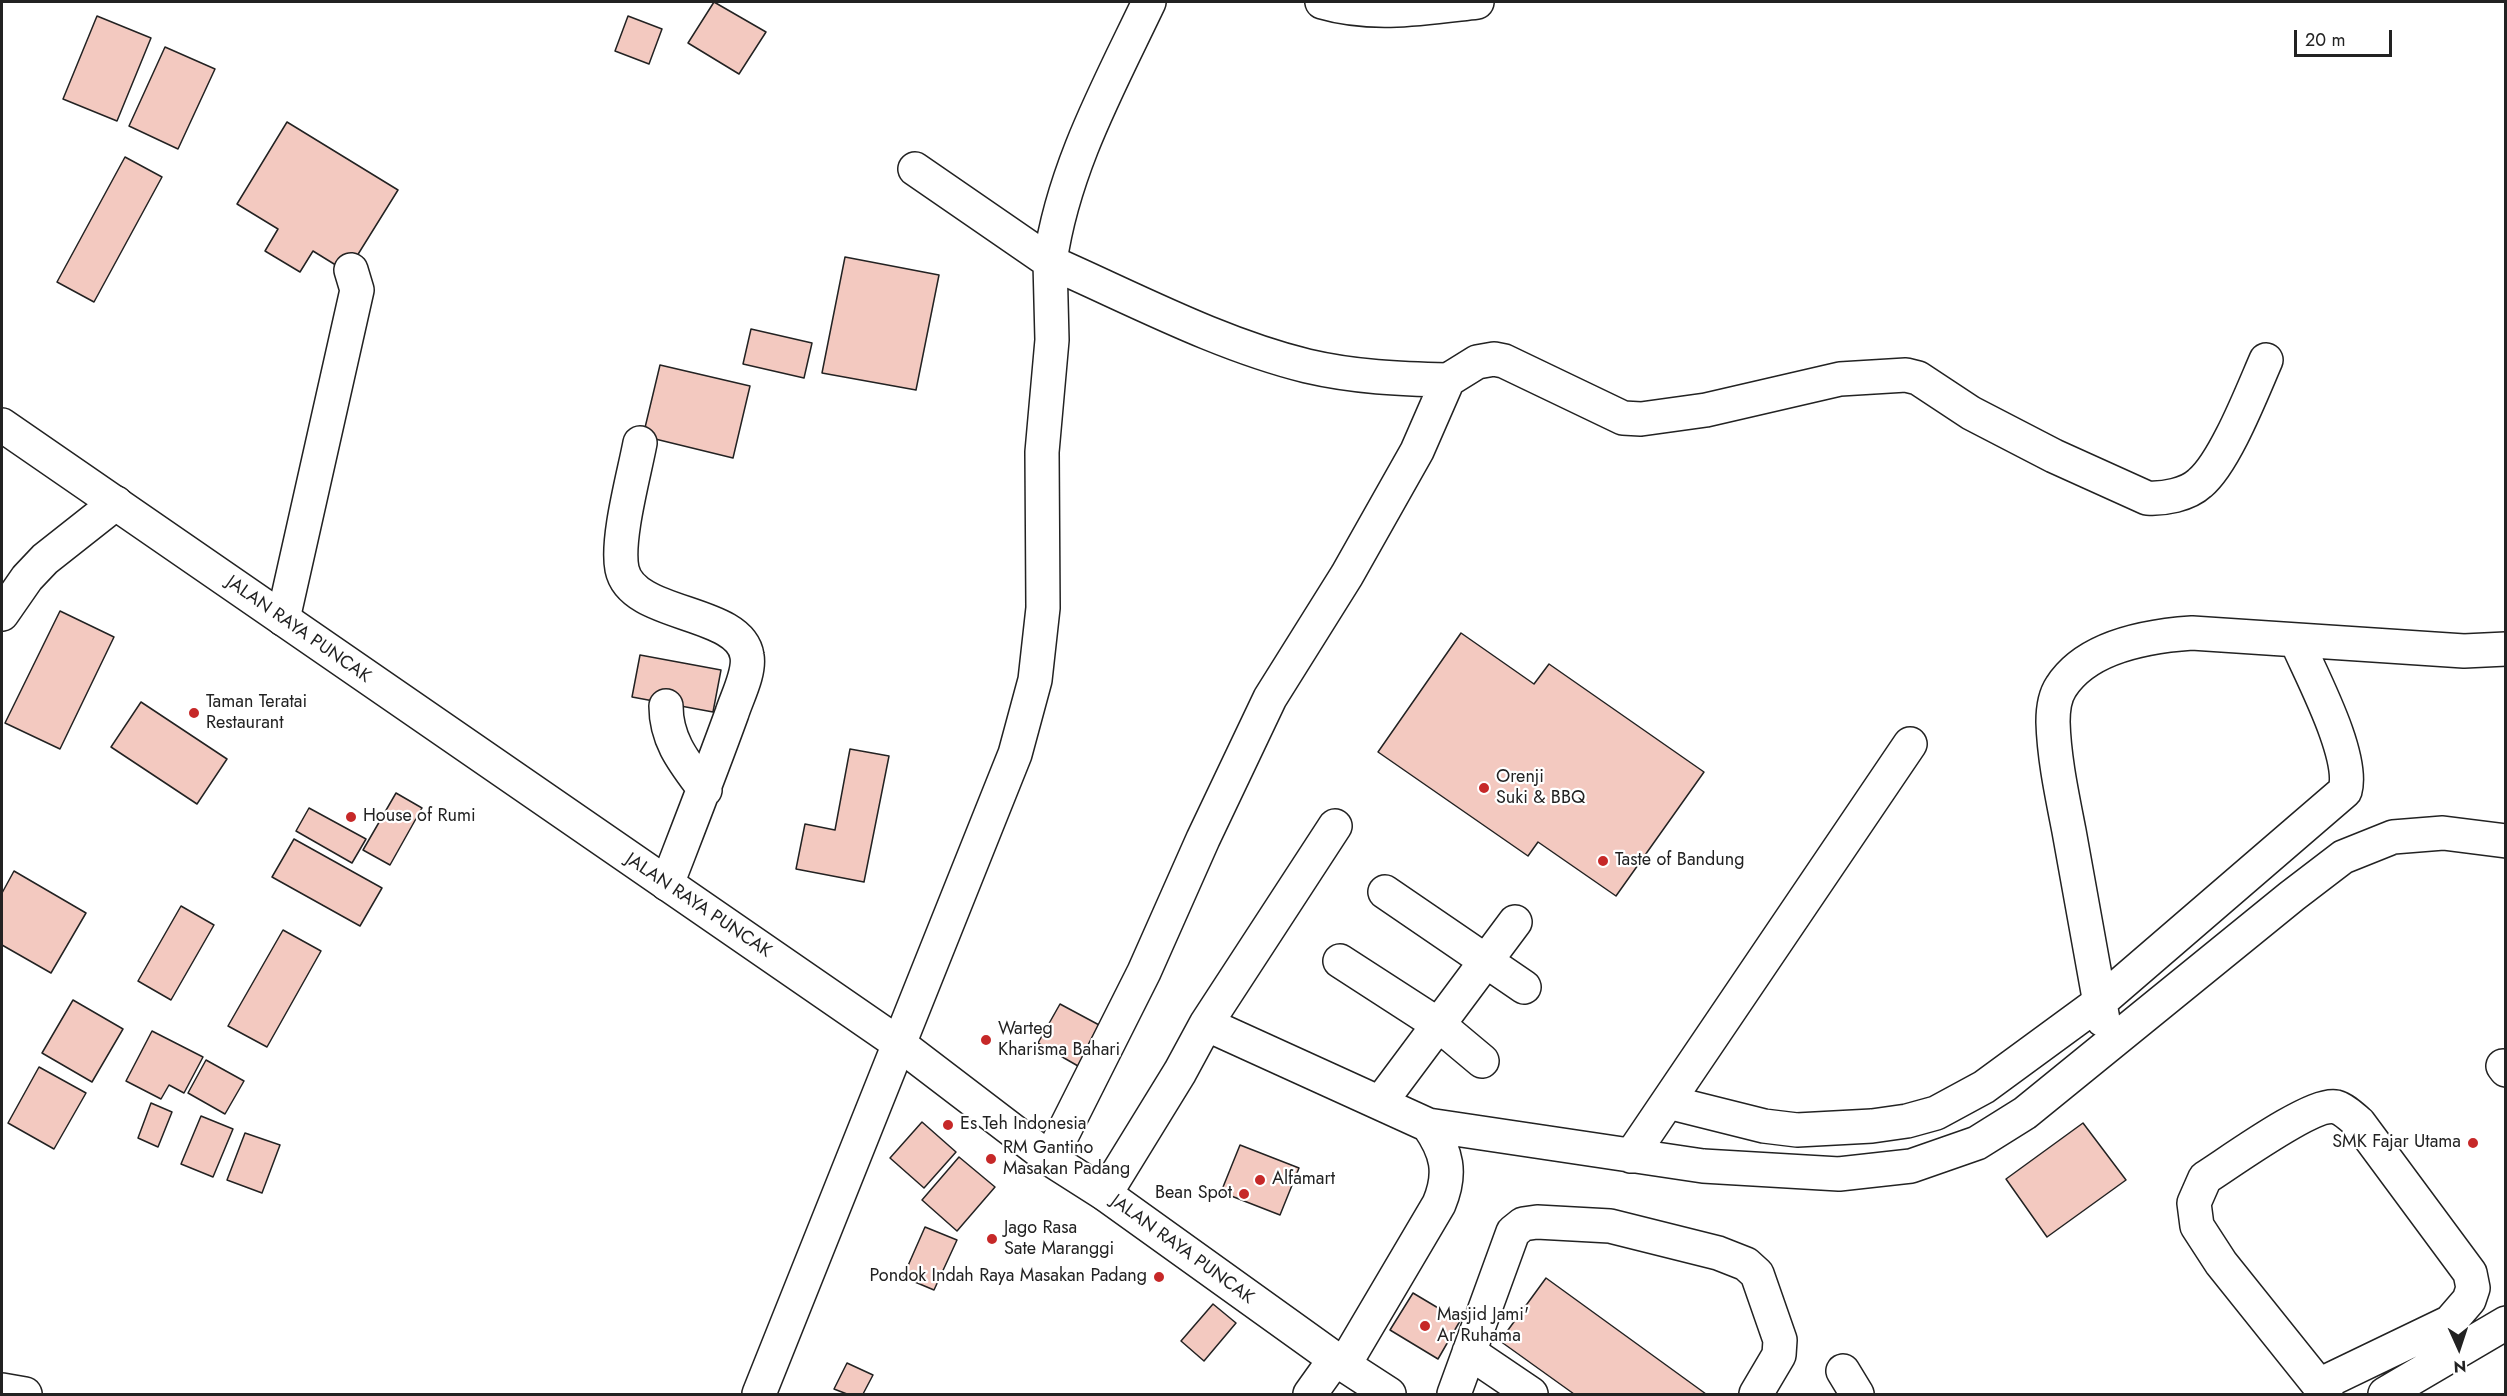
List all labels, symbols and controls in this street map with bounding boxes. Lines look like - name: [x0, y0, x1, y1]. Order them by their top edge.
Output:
- scale bar: [2297, 18, 2394, 56]
- text: 20 m: [2305, 27, 2345, 53]
- street label: JALAN RAYA PUNCAK: [222, 572, 374, 688]
- place label: Taman Teratai Restaurant: [206, 692, 307, 734]
- marker: Taman Teratai Restaurant: [187, 706, 201, 720]
- place label: Orenji Suki & BBQ: [1496, 767, 1585, 810]
- marker: Orenji Suki & BBQ: [1477, 781, 1491, 795]
- place label: House of Rumi: [363, 806, 476, 828]
- marker: House of Rumi: [344, 810, 358, 824]
- street label: JALAN RAYA PUNCAK: [621, 849, 775, 963]
- place label: Taste of Bandung: [1615, 850, 1744, 872]
- marker: Taste of Bandung: [1596, 854, 1610, 868]
- place label: Warteg Kharisma Bahari: [998, 1019, 1120, 1062]
- marker: Warteg Kharisma Bahari: [979, 1033, 993, 1047]
- place label: Es Teh Indonesia: [960, 1114, 1087, 1136]
- marker: Es Teh Indonesia: [941, 1118, 955, 1132]
- place label: SMK Fajar Utama: [2332, 1132, 2461, 1154]
- marker: SMK Fajar Utama: [2466, 1136, 2480, 1150]
- place label: RM Gantino Masakan Padang: [1003, 1138, 1130, 1180]
- marker: RM Gantino Masakan Padang: [984, 1152, 998, 1166]
- place label: Alfamart: [1272, 1169, 1335, 1191]
- marker: Alfamart: [1253, 1173, 1267, 1187]
- place label: Bean Spot: [1155, 1183, 1232, 1205]
- marker: Bean Spot: [1237, 1187, 1251, 1201]
- street label: JALAN RAYA PUNCAK: [1106, 1191, 1258, 1309]
- place label: Jago Rasa Sate Maranggi: [1004, 1218, 1114, 1260]
- marker: Jago Rasa Sate Maranggi: [985, 1232, 999, 1246]
- place label: Pondok Indah Raya Masakan Padang: [870, 1266, 1147, 1288]
- marker: Pondok Indah Raya Masakan Padang: [1152, 1270, 1166, 1284]
- place label: Masjid Jami' Ar Ruhama: [1437, 1305, 1529, 1348]
- north arrow: [2429, 1318, 2489, 1378]
- marker: Masjid Jami' Ar Ruhama: [1418, 1319, 1432, 1333]
- text: N: [2453, 1355, 2467, 1378]

